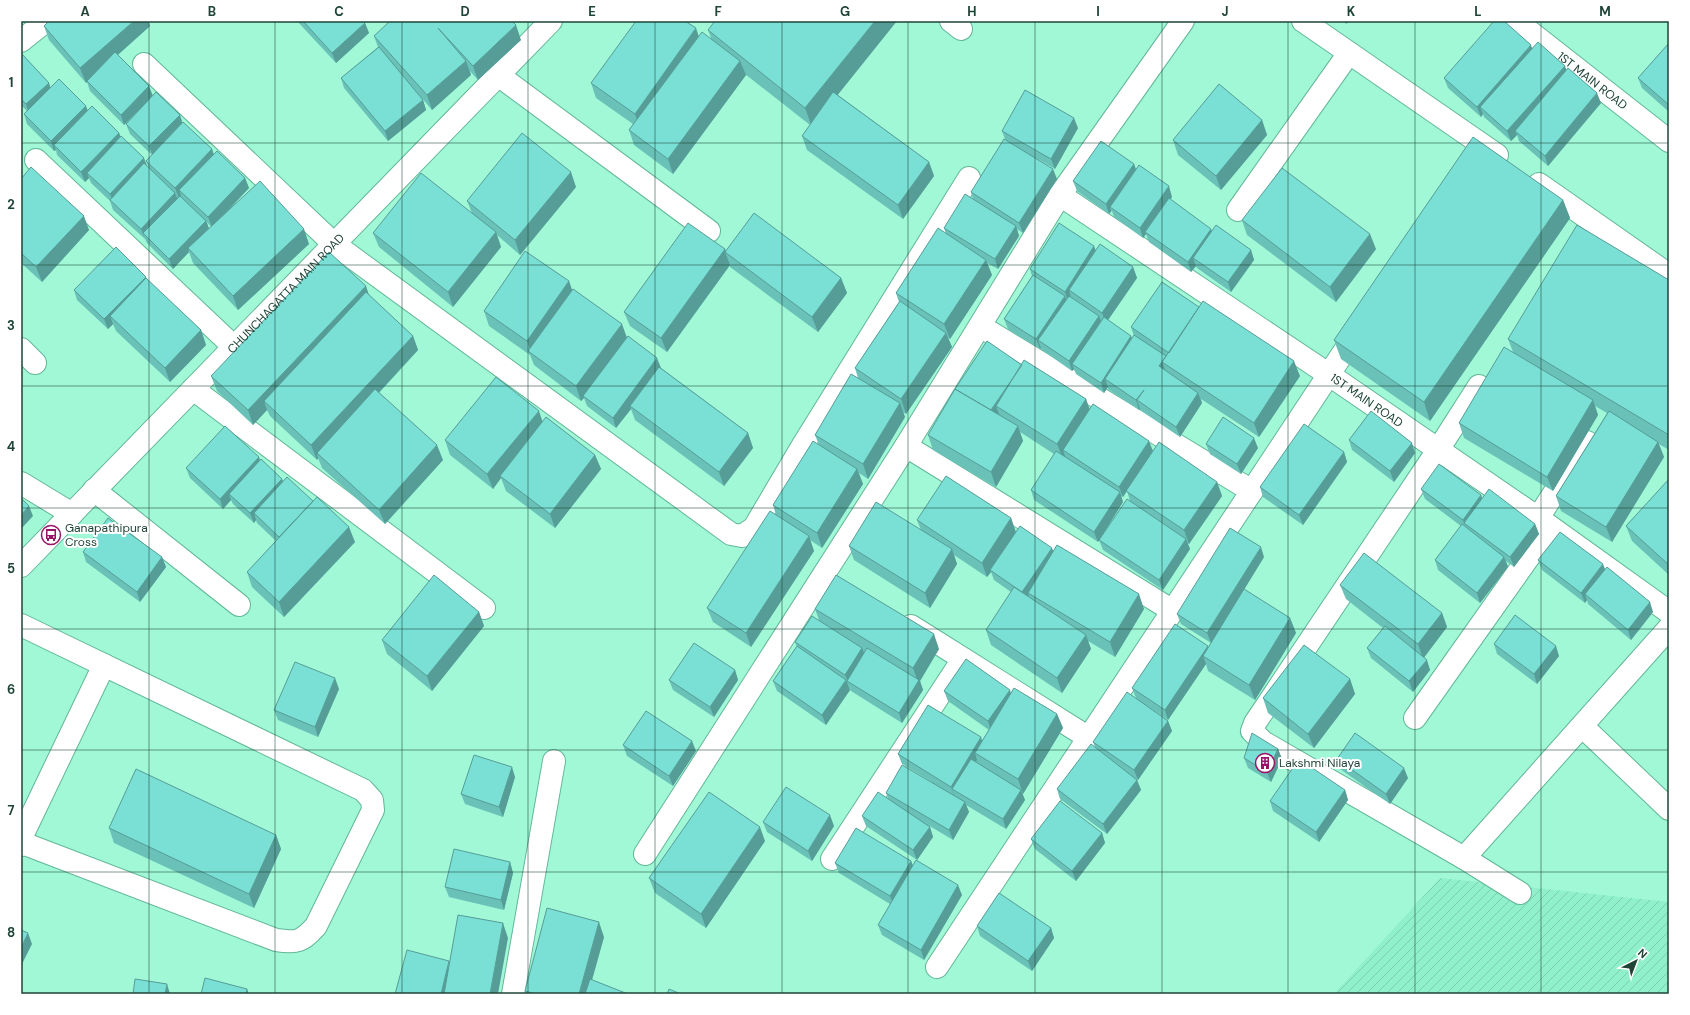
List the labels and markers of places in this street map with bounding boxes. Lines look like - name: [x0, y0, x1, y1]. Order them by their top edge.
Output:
- place label: Ganapathipura Cross: [65, 520, 148, 550]
- bus stop icon: Ganapathipura Cross: [40, 524, 62, 546]
- building icon: Lakshmi Nilaya: [1254, 752, 1276, 774]
- place label: Lakshmi Nilaya: [1279, 755, 1360, 771]

